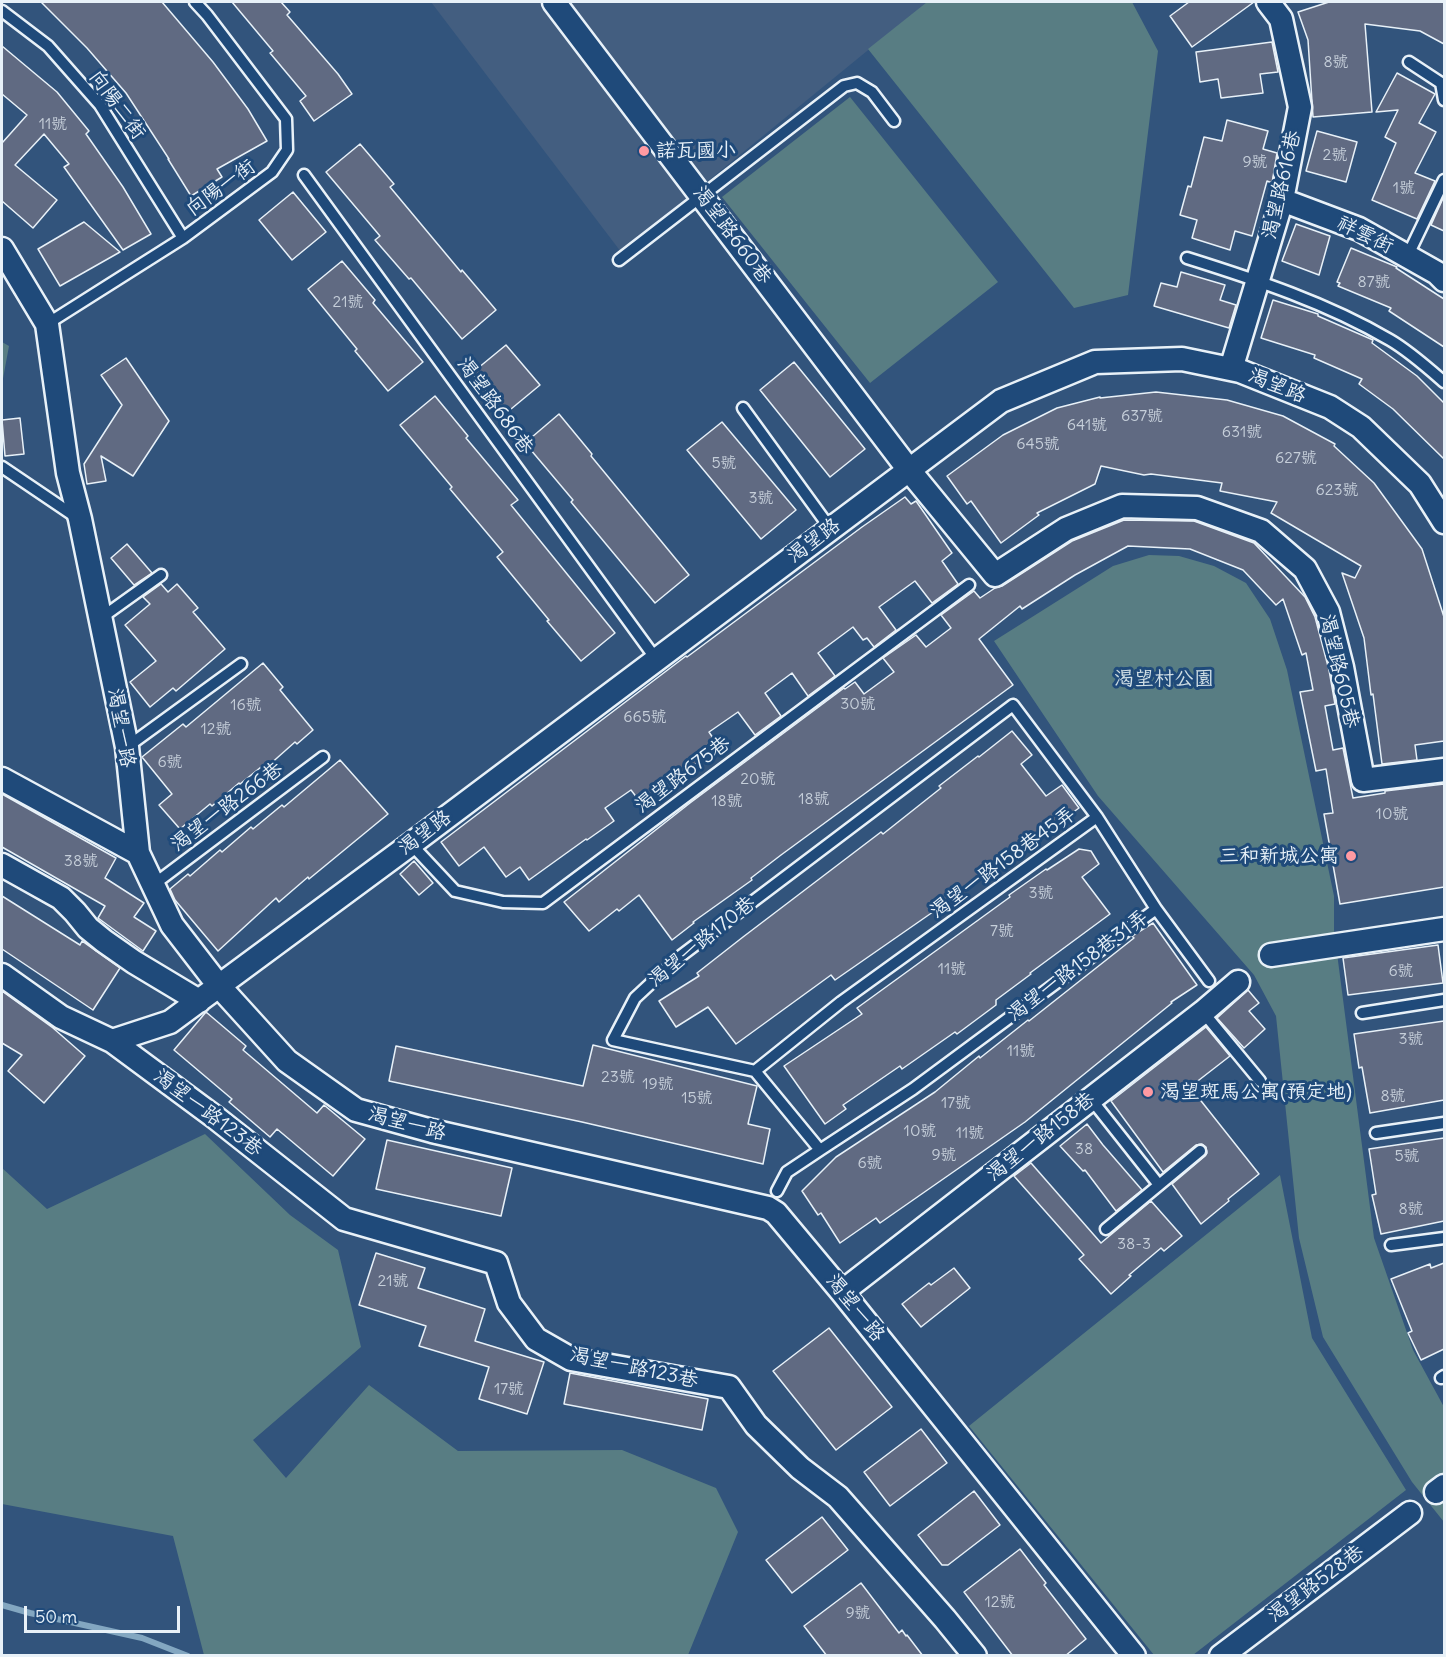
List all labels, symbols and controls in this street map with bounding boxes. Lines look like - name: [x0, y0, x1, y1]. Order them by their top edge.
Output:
- house number: 8號: [1323, 52, 1349, 72]
- street label: 向陽二街: [84, 66, 150, 144]
- house number: 11號: [39, 114, 67, 134]
- street label: 渴望路616巷: [1258, 128, 1306, 242]
- place label: 諾瓦國小: [656, 139, 736, 163]
- marker: 諾瓦國小: [637, 144, 651, 158]
- house number: 2號: [1323, 145, 1347, 165]
- house number: 9號: [1242, 152, 1268, 172]
- street label: 向陽一街: [182, 155, 260, 221]
- house number: 1號: [1393, 178, 1415, 198]
- street label: 渴望路660巷: [687, 181, 777, 289]
- street label: 祥雲街: [1333, 211, 1397, 259]
- house number: 87號: [1357, 272, 1391, 292]
- house number: 21號: [332, 292, 364, 312]
- street label: 渴望路686巷: [452, 353, 538, 459]
- street label: 渴望路: [1245, 364, 1309, 408]
- house number: 637號: [1121, 406, 1163, 426]
- house number: 641號: [1067, 415, 1107, 435]
- house number: 631號: [1222, 422, 1262, 442]
- house number: 645號: [1016, 434, 1060, 454]
- house number: 627號: [1275, 448, 1317, 468]
- house number: 5號: [711, 453, 737, 473]
- house number: 623號: [1315, 480, 1359, 500]
- house number: 3號: [748, 488, 774, 508]
- street label: 渴望路: [783, 513, 845, 569]
- street label: 渴望路605巷: [1314, 612, 1364, 730]
- park label: 渴望村公園: [1114, 667, 1214, 691]
- street label: 渴望一路: [102, 687, 140, 769]
- house number: 30號: [840, 694, 876, 714]
- house number: 16號: [230, 695, 262, 715]
- house number: 665號: [623, 707, 667, 727]
- house number: 12號: [200, 719, 232, 739]
- street label: 渴望路675巷: [631, 731, 735, 819]
- house number: 6號: [157, 752, 183, 772]
- street label: 渴望一路266巷: [166, 757, 288, 857]
- house number: 20號: [740, 769, 776, 789]
- house number: 18號: [798, 789, 830, 809]
- house number: 18號: [711, 791, 743, 811]
- street label: 渴望一路158巷45弄: [926, 802, 1080, 924]
- house number: 10號: [1376, 804, 1408, 824]
- street label: 渴望路: [394, 805, 456, 861]
- place label: 三和新城公寓: [1219, 844, 1339, 868]
- marker: 三和新城公寓: [1344, 849, 1358, 863]
- house number: 38號: [64, 851, 98, 871]
- house number: 3號: [1028, 883, 1054, 903]
- street label: 渴望一路170巷: [644, 891, 760, 993]
- street label: 渴望一路158巷31弄: [1003, 905, 1153, 1027]
- house number: 7號: [990, 921, 1014, 941]
- house number: 11號: [938, 959, 966, 979]
- house number: 6號: [1388, 961, 1414, 981]
- house number: 3號: [1398, 1029, 1424, 1049]
- house number: 11號: [1007, 1041, 1035, 1061]
- street label: 渴望一路123巷: [149, 1064, 267, 1162]
- house number: 23號: [601, 1067, 635, 1087]
- house number: 19號: [642, 1074, 674, 1094]
- place label: 渴望斑馬公寓(預定地): [1160, 1080, 1352, 1104]
- marker: 渴望斑馬公寓(預定地): [1141, 1085, 1155, 1099]
- house number: 8號: [1380, 1086, 1406, 1106]
- street label: 渴望一路158巷: [982, 1087, 1100, 1187]
- house number: 15號: [681, 1088, 713, 1108]
- house number: 17號: [941, 1093, 971, 1113]
- street label: 渴望一路: [365, 1102, 449, 1146]
- house number: 10號: [904, 1121, 936, 1141]
- house number: 11號: [956, 1123, 984, 1143]
- house number: 38: [1075, 1139, 1093, 1159]
- house number: 9號: [931, 1145, 957, 1165]
- house number: 5號: [1394, 1146, 1420, 1166]
- house number: 6號: [857, 1153, 883, 1173]
- house number: 8號: [1398, 1199, 1424, 1219]
- house number: 38-3: [1117, 1234, 1151, 1254]
- street label: 渴望一路: [821, 1269, 889, 1347]
- house number: 21號: [377, 1271, 409, 1291]
- street label: 渴望一路123巷: [568, 1343, 700, 1393]
- house number: 17號: [494, 1379, 524, 1399]
- street label: 渴望路528巷: [1263, 1540, 1369, 1628]
- house number: 12號: [984, 1592, 1016, 1612]
- scale bar: [27, 1594, 183, 1632]
- house number: 9號: [845, 1603, 871, 1623]
- text: 50 m: [35, 1605, 77, 1628]

